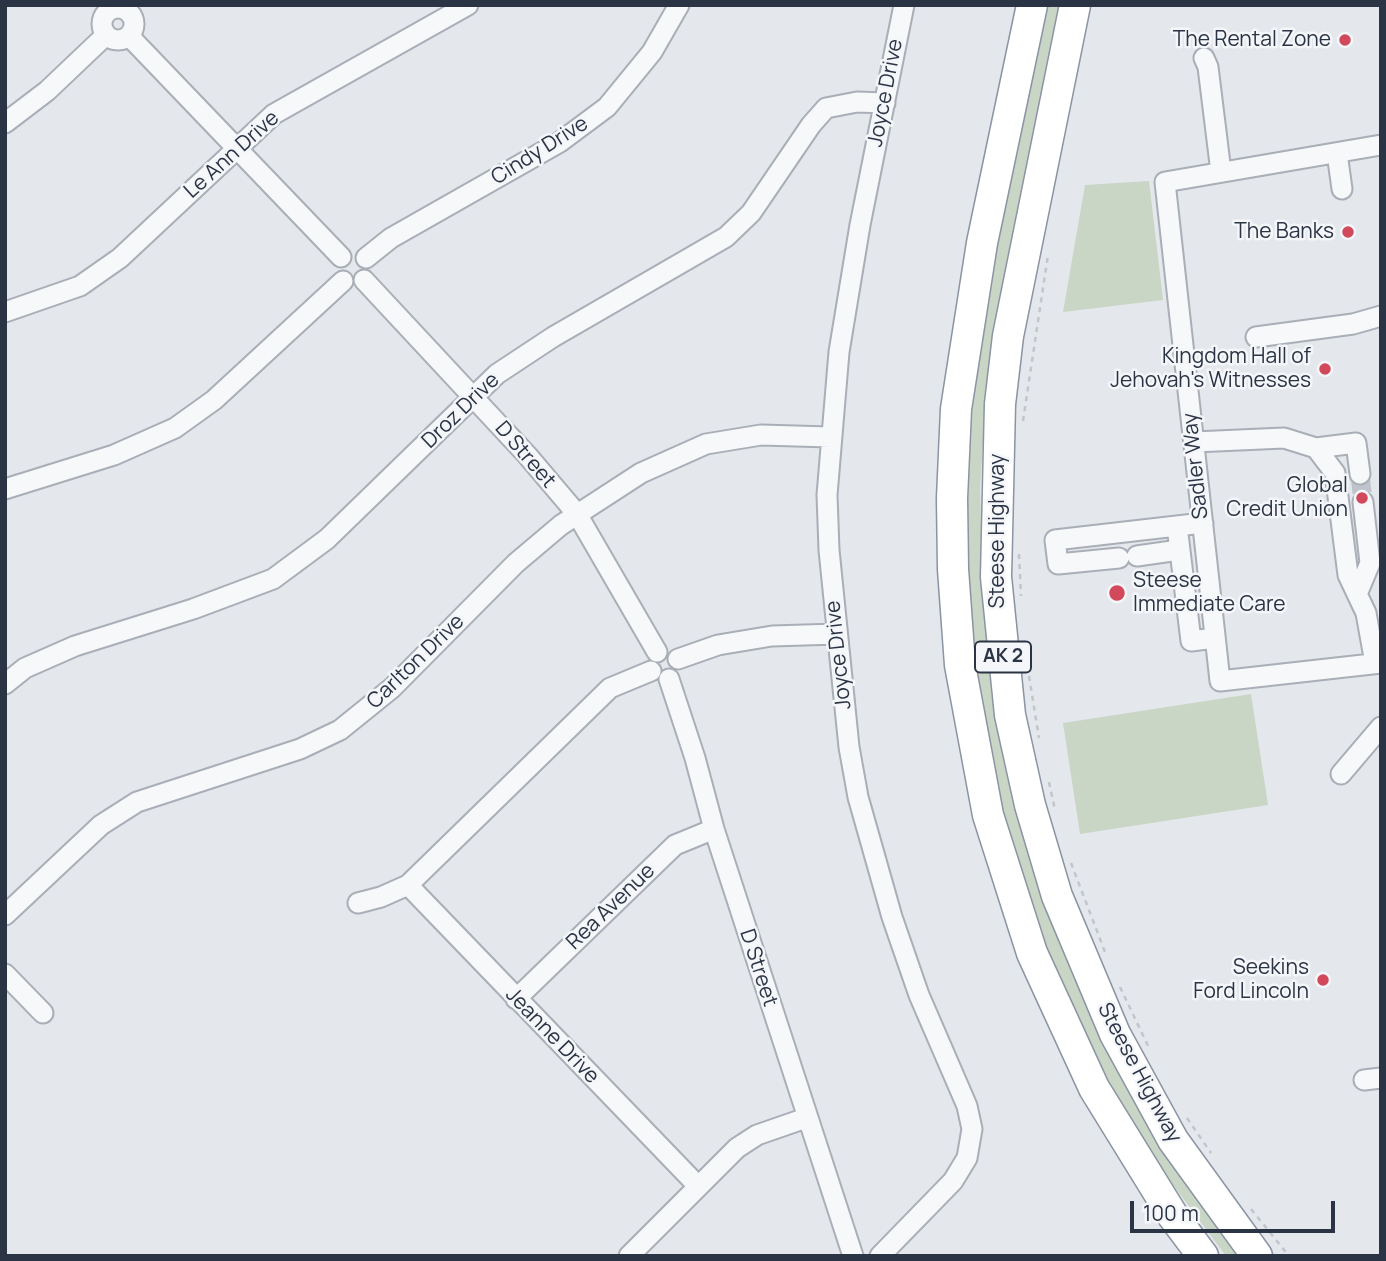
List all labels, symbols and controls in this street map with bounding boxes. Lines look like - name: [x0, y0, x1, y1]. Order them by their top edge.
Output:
- place label: The Rental Zone: [1173, 27, 1331, 53]
- marker: The Rental Zone: [1337, 32, 1353, 48]
- street label: Joyce Drive: [863, 37, 909, 149]
- street label: Le Ann Drive: [179, 106, 285, 204]
- street label: Cindy Drive: [487, 111, 593, 191]
- place label: The Banks: [1234, 219, 1334, 245]
- marker: The Banks: [1340, 224, 1356, 240]
- place label: Kingdom Hall of Jehovah's Witnesses: [1110, 344, 1311, 394]
- marker: Kingdom Hall of Jehovah's Witnesses: [1317, 361, 1333, 377]
- street label: Droz Drive: [417, 368, 505, 454]
- street label: Sadler Way: [1178, 412, 1214, 520]
- street label: D Street: [489, 417, 561, 493]
- street label: Steese Highway: [985, 454, 1011, 608]
- place label: Global Credit Union: [1226, 473, 1348, 523]
- marker: Global Credit Union: [1354, 490, 1370, 506]
- place label: Steese Immediate Care: [1133, 568, 1286, 618]
- marker: Steese Immediate Care: [1107, 583, 1127, 603]
- street label: Joyce Drive: [821, 599, 857, 711]
- street label: Carlton Drive: [362, 609, 470, 715]
- road number: AK 2: [975, 642, 1031, 672]
- street label: Rea Avenue: [562, 859, 660, 955]
- street label: D Street: [734, 926, 782, 1010]
- place label: Seekins Ford Lincoln: [1193, 955, 1309, 1005]
- marker: Seekins Ford Lincoln: [1315, 972, 1331, 988]
- street label: Jeanne Drive: [500, 983, 604, 1089]
- street label: Steese Highway: [1092, 999, 1186, 1147]
- scale bar: [1134, 1188, 1339, 1232]
- text: 100 m: [1143, 1199, 1199, 1227]

